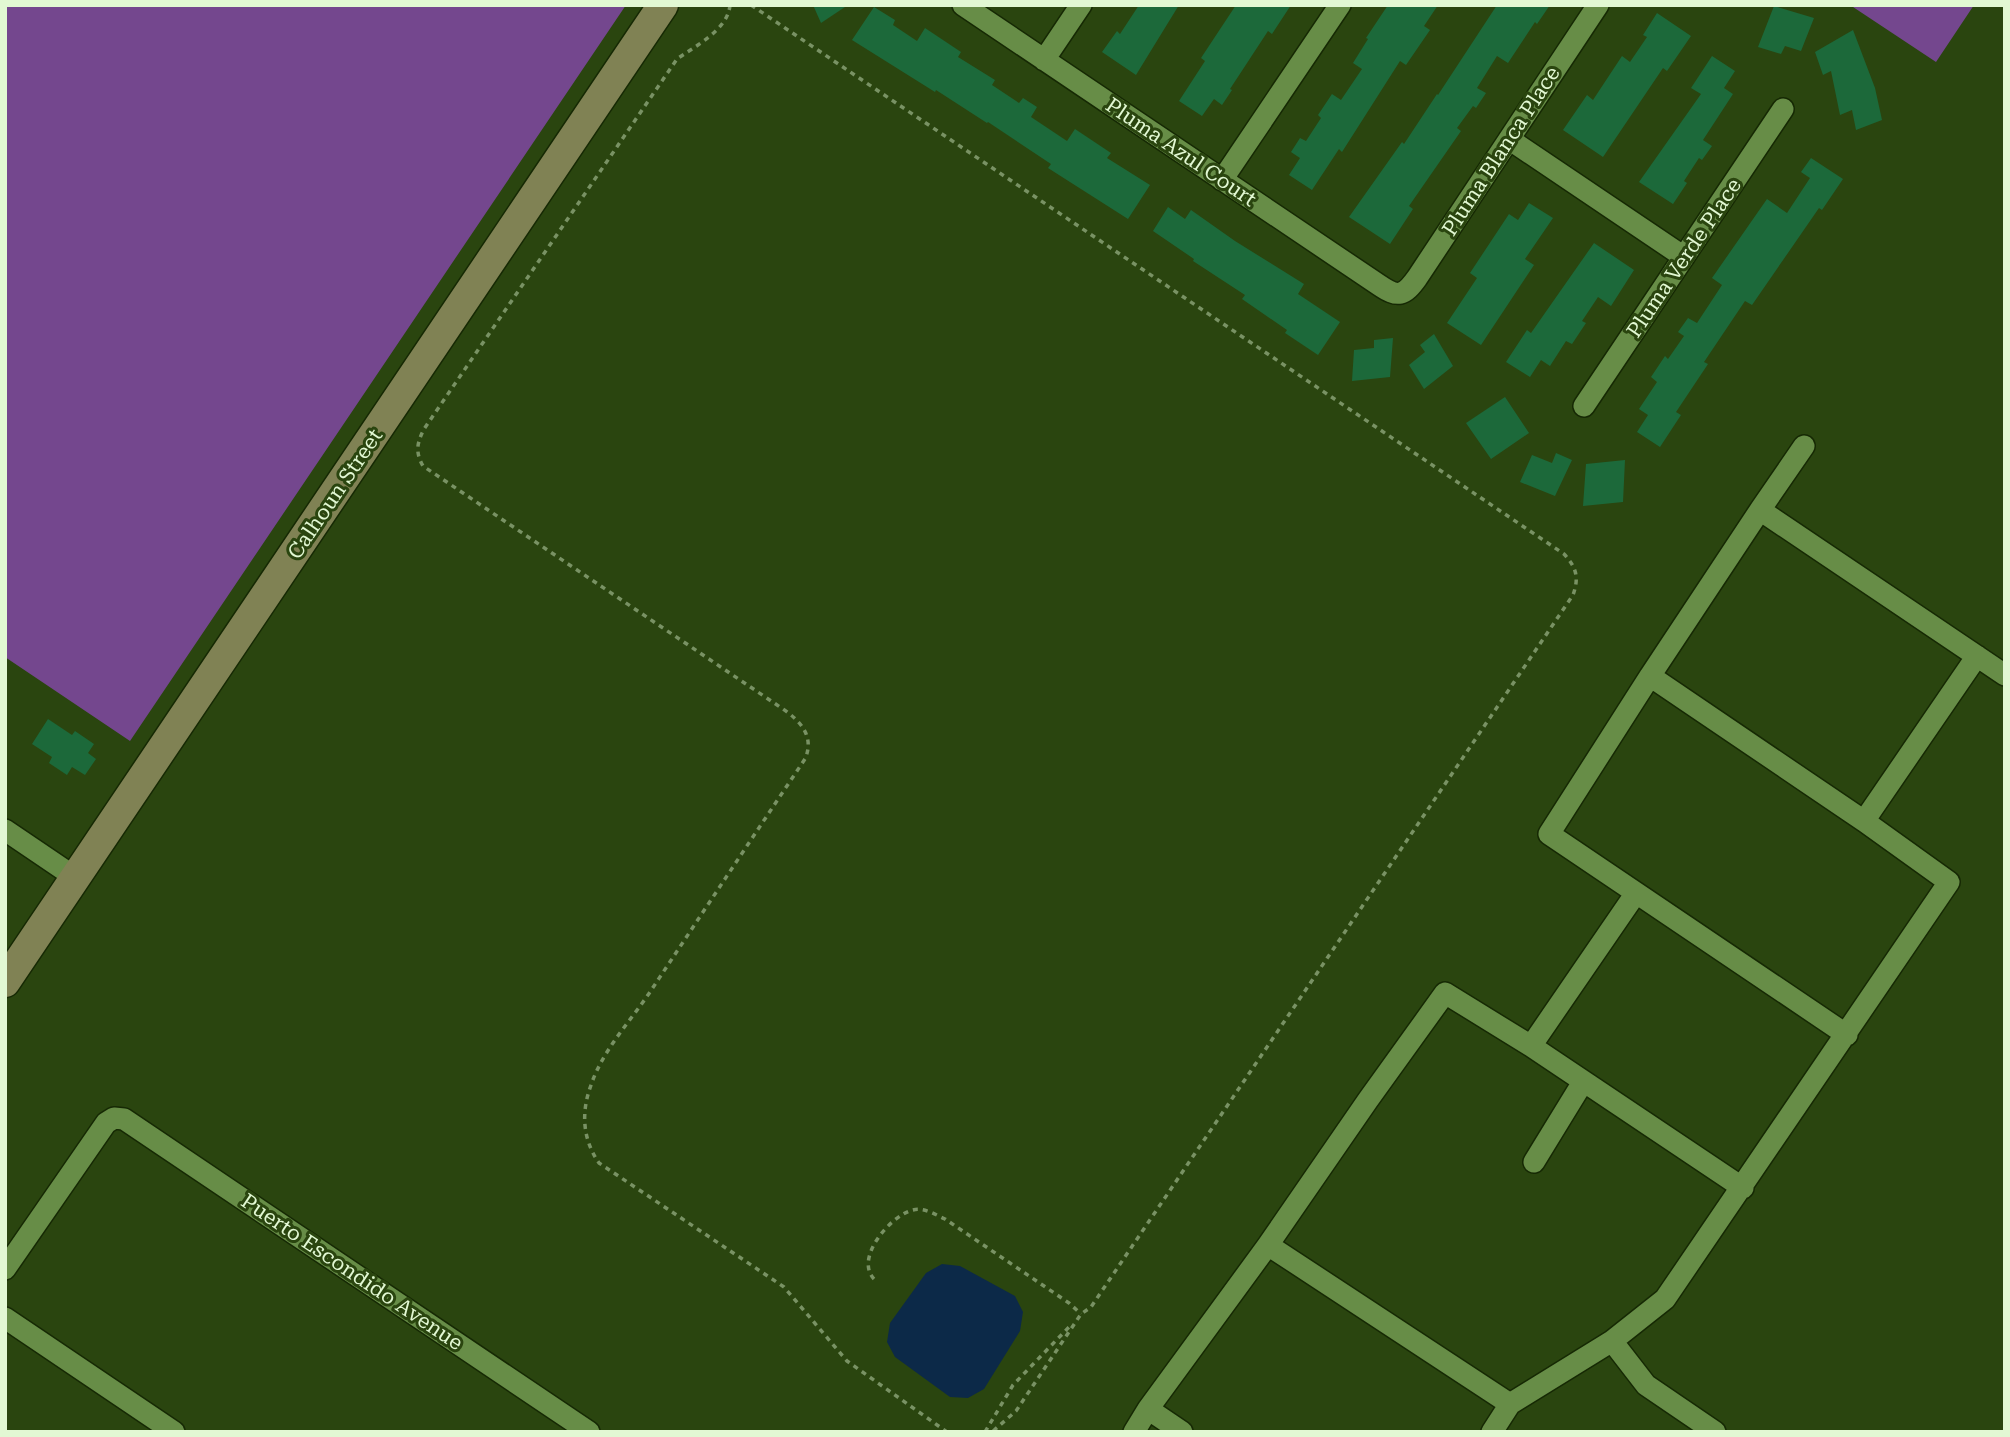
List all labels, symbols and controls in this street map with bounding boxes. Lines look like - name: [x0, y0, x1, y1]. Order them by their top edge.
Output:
- street label: Pluma Blanca Place: [1437, 62, 1565, 240]
- street label: Pluma Azul Court: [1101, 93, 1261, 211]
- street label: Pluma Verde Place: [1622, 174, 1746, 342]
- street label: Calhoun Street: [283, 424, 387, 564]
- street label: Puerto Escondido Avenue: [237, 1189, 467, 1355]

